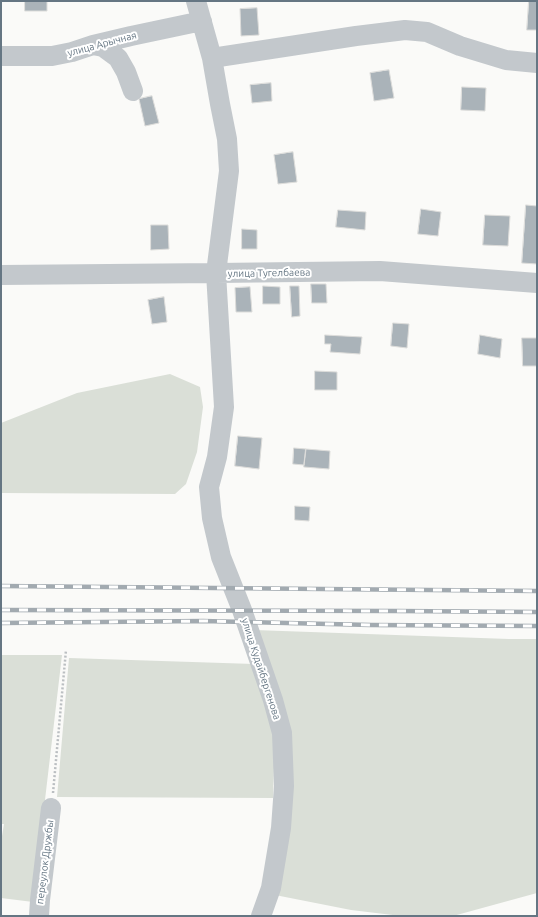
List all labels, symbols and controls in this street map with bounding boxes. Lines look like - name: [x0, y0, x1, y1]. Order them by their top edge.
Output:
- street label: улица Арычная: [66, 29, 138, 59]
- street label: улица Тугелбаева: [228, 266, 310, 280]
- street label: улица Кудайбергенова: [239, 617, 283, 721]
- street label: переулок Дружбы: [34, 819, 56, 905]

